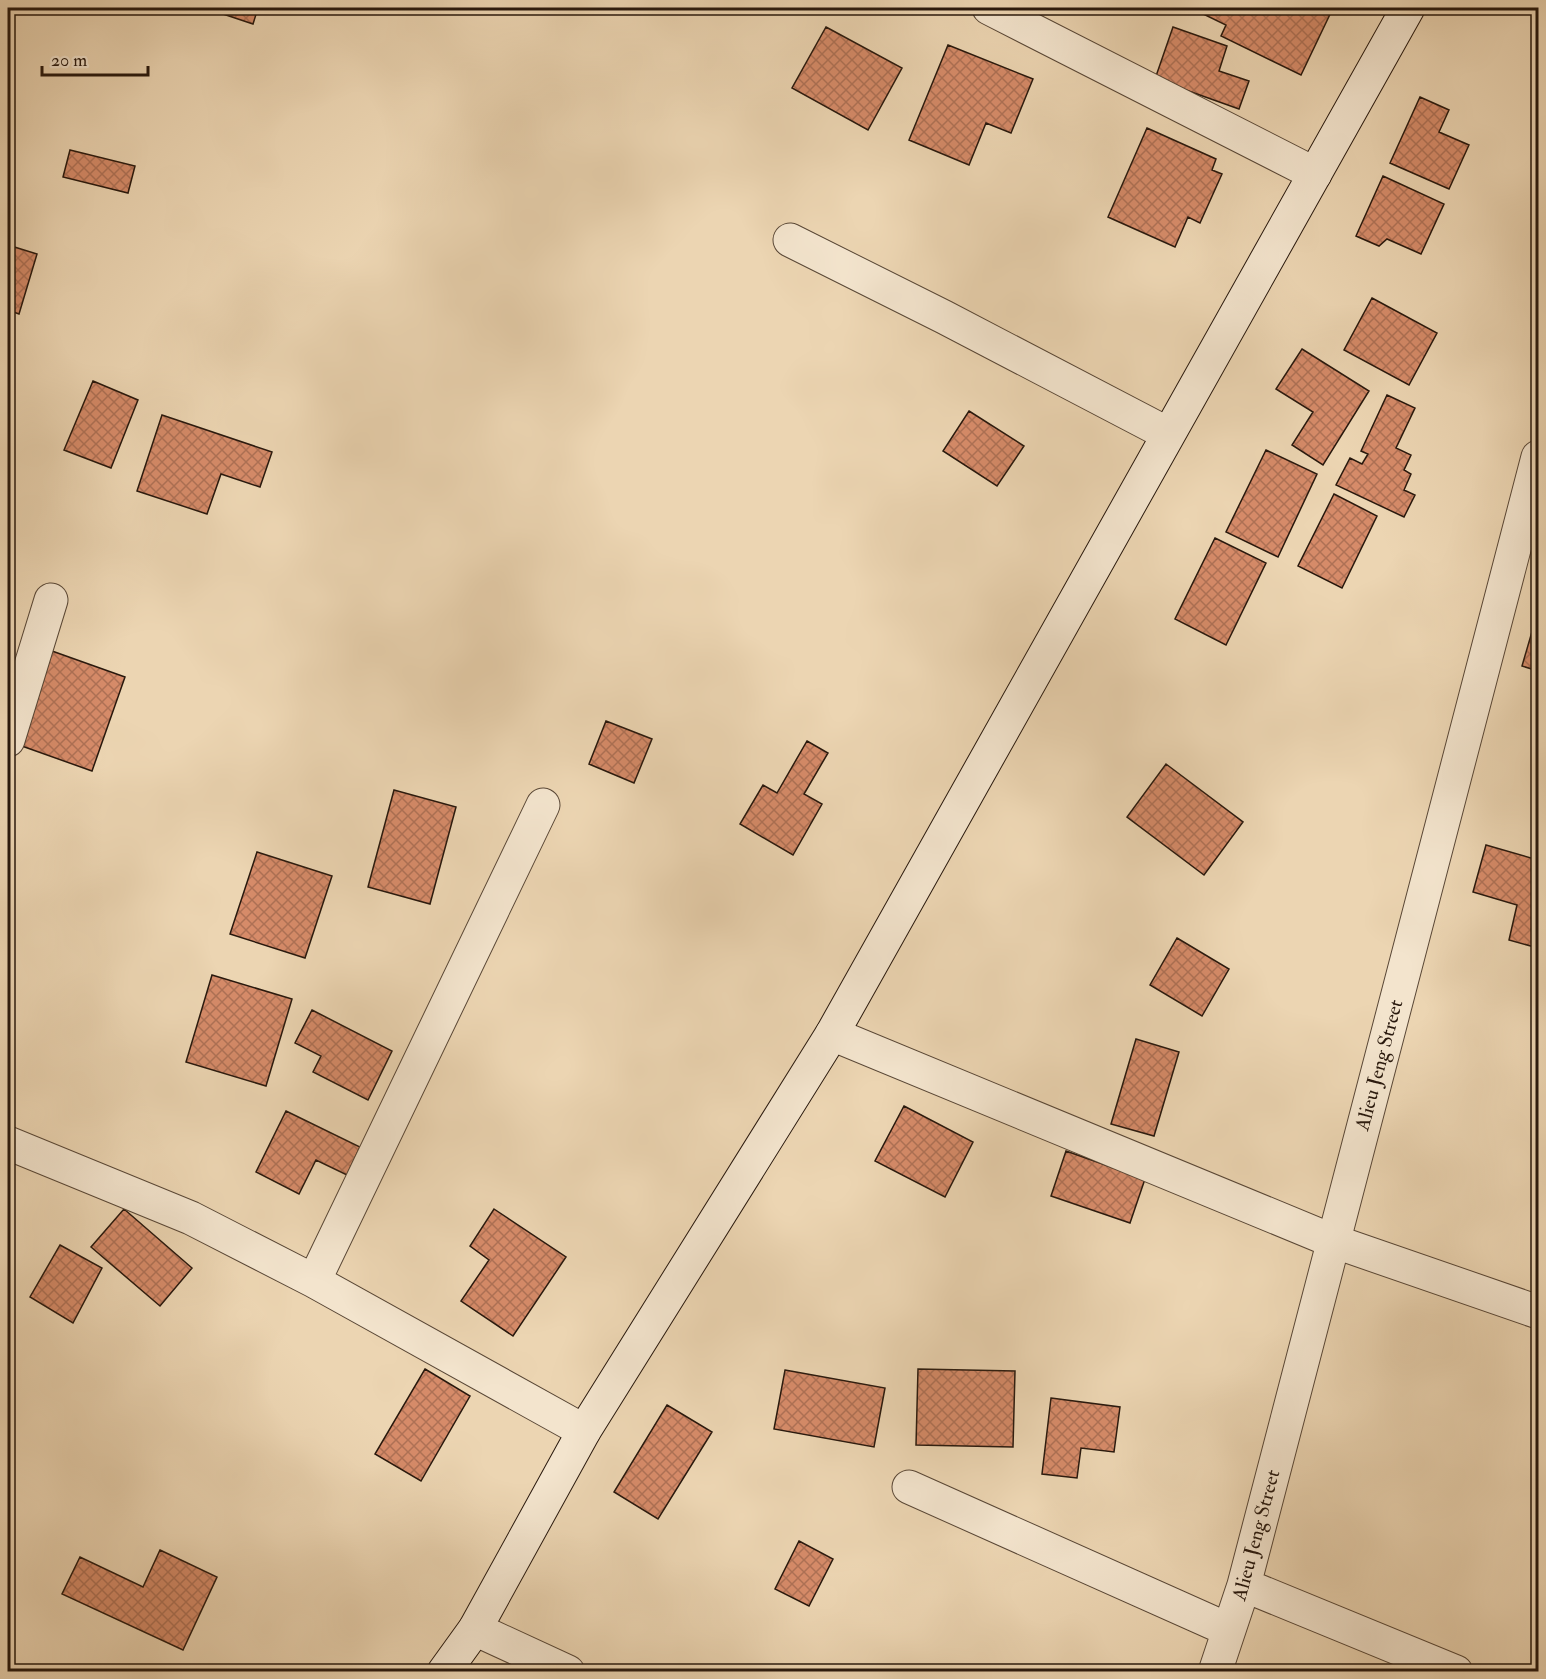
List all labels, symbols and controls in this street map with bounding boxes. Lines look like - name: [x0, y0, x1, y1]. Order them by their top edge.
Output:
- scale bar: [42, 39, 148, 77]
- text: 20 m: [51, 49, 87, 72]
- street label: Alieu Jeng Street: [1349, 996, 1409, 1134]
- street label: Alieu Jeng Street: [1226, 1466, 1286, 1604]

